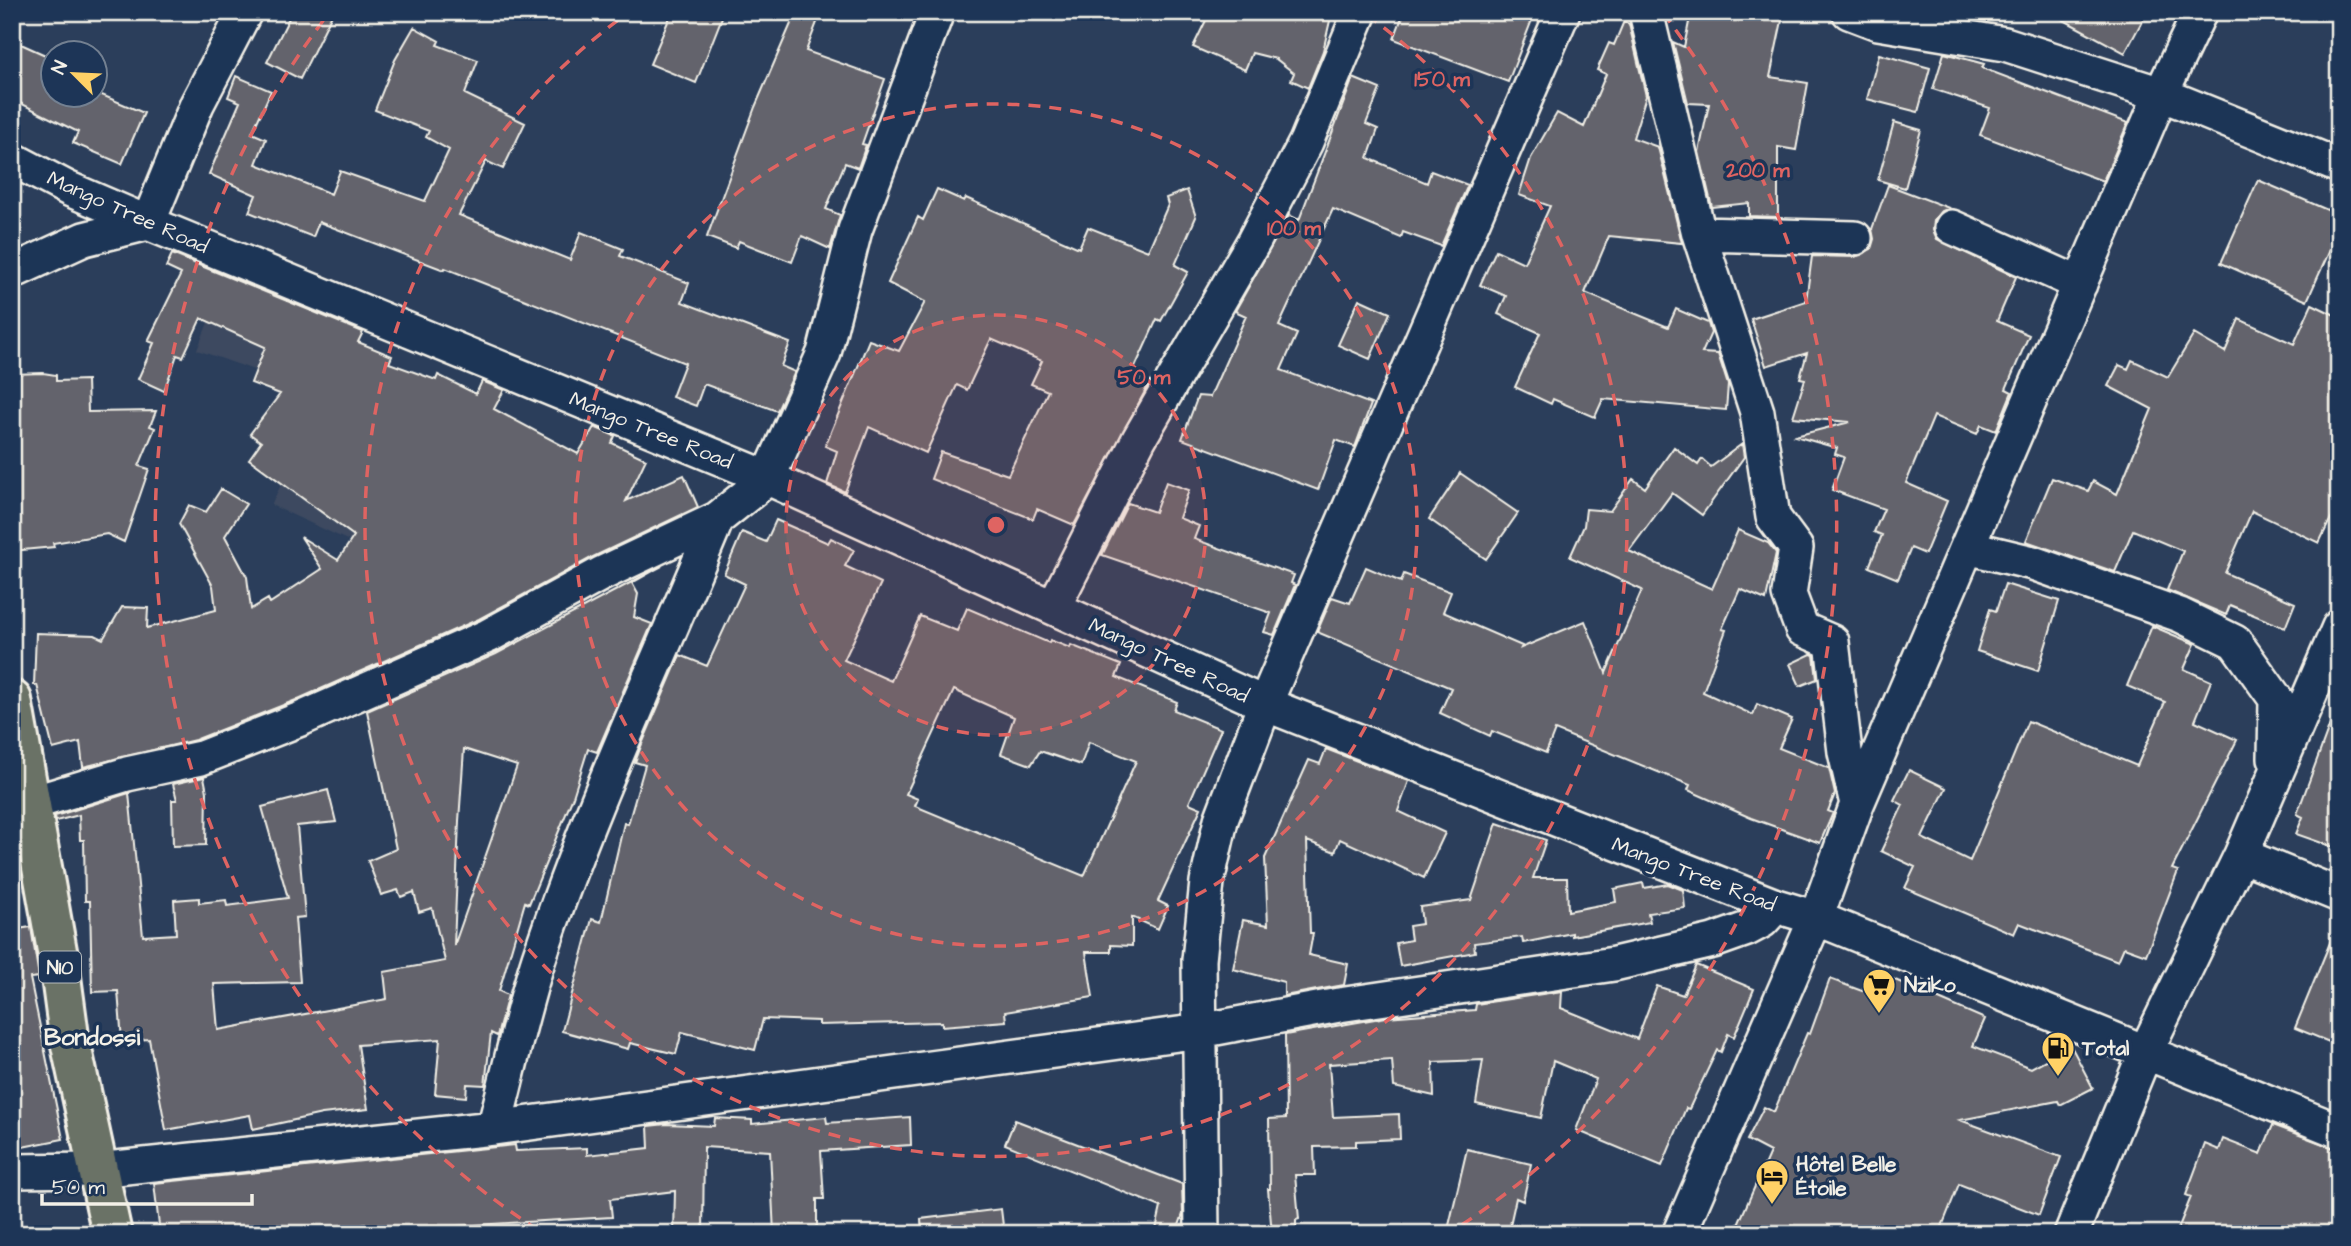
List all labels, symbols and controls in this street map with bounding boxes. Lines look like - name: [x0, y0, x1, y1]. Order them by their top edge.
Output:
- north arrow: [38, 38, 108, 108]
- text: N: [45, 57, 75, 79]
- text: 150 m: [1414, 65, 1470, 94]
- text: 200 m: [1725, 156, 1790, 185]
- street label: Mango Tree Road: [42, 164, 213, 263]
- text: 100 m: [1267, 214, 1322, 243]
- text: 50 m: [1118, 363, 1171, 392]
- street label: Mango Tree Road: [564, 384, 737, 478]
- centre of rings: [984, 513, 1008, 537]
- street label: Mango Tree Road: [1083, 611, 1254, 712]
- street label: Mango Tree Road: [1607, 830, 1780, 921]
- road number: N10: [39, 951, 81, 982]
- supermarket icon: Nziko: [1860, 966, 1898, 1015]
- place label: Nziko: [1904, 971, 1956, 1000]
- district label: Bondossi: [44, 1021, 140, 1055]
- fuel station icon: Total: [2039, 1029, 2077, 1078]
- place label: Total: [2081, 1034, 2130, 1063]
- place label: Hôtel Belle Étoile: [1796, 1150, 1897, 1203]
- hotel icon: Hôtel Belle Étoile: [1753, 1157, 1791, 1206]
- scale bar: [42, 1162, 252, 1206]
- text: 50 m: [52, 1173, 106, 1202]

